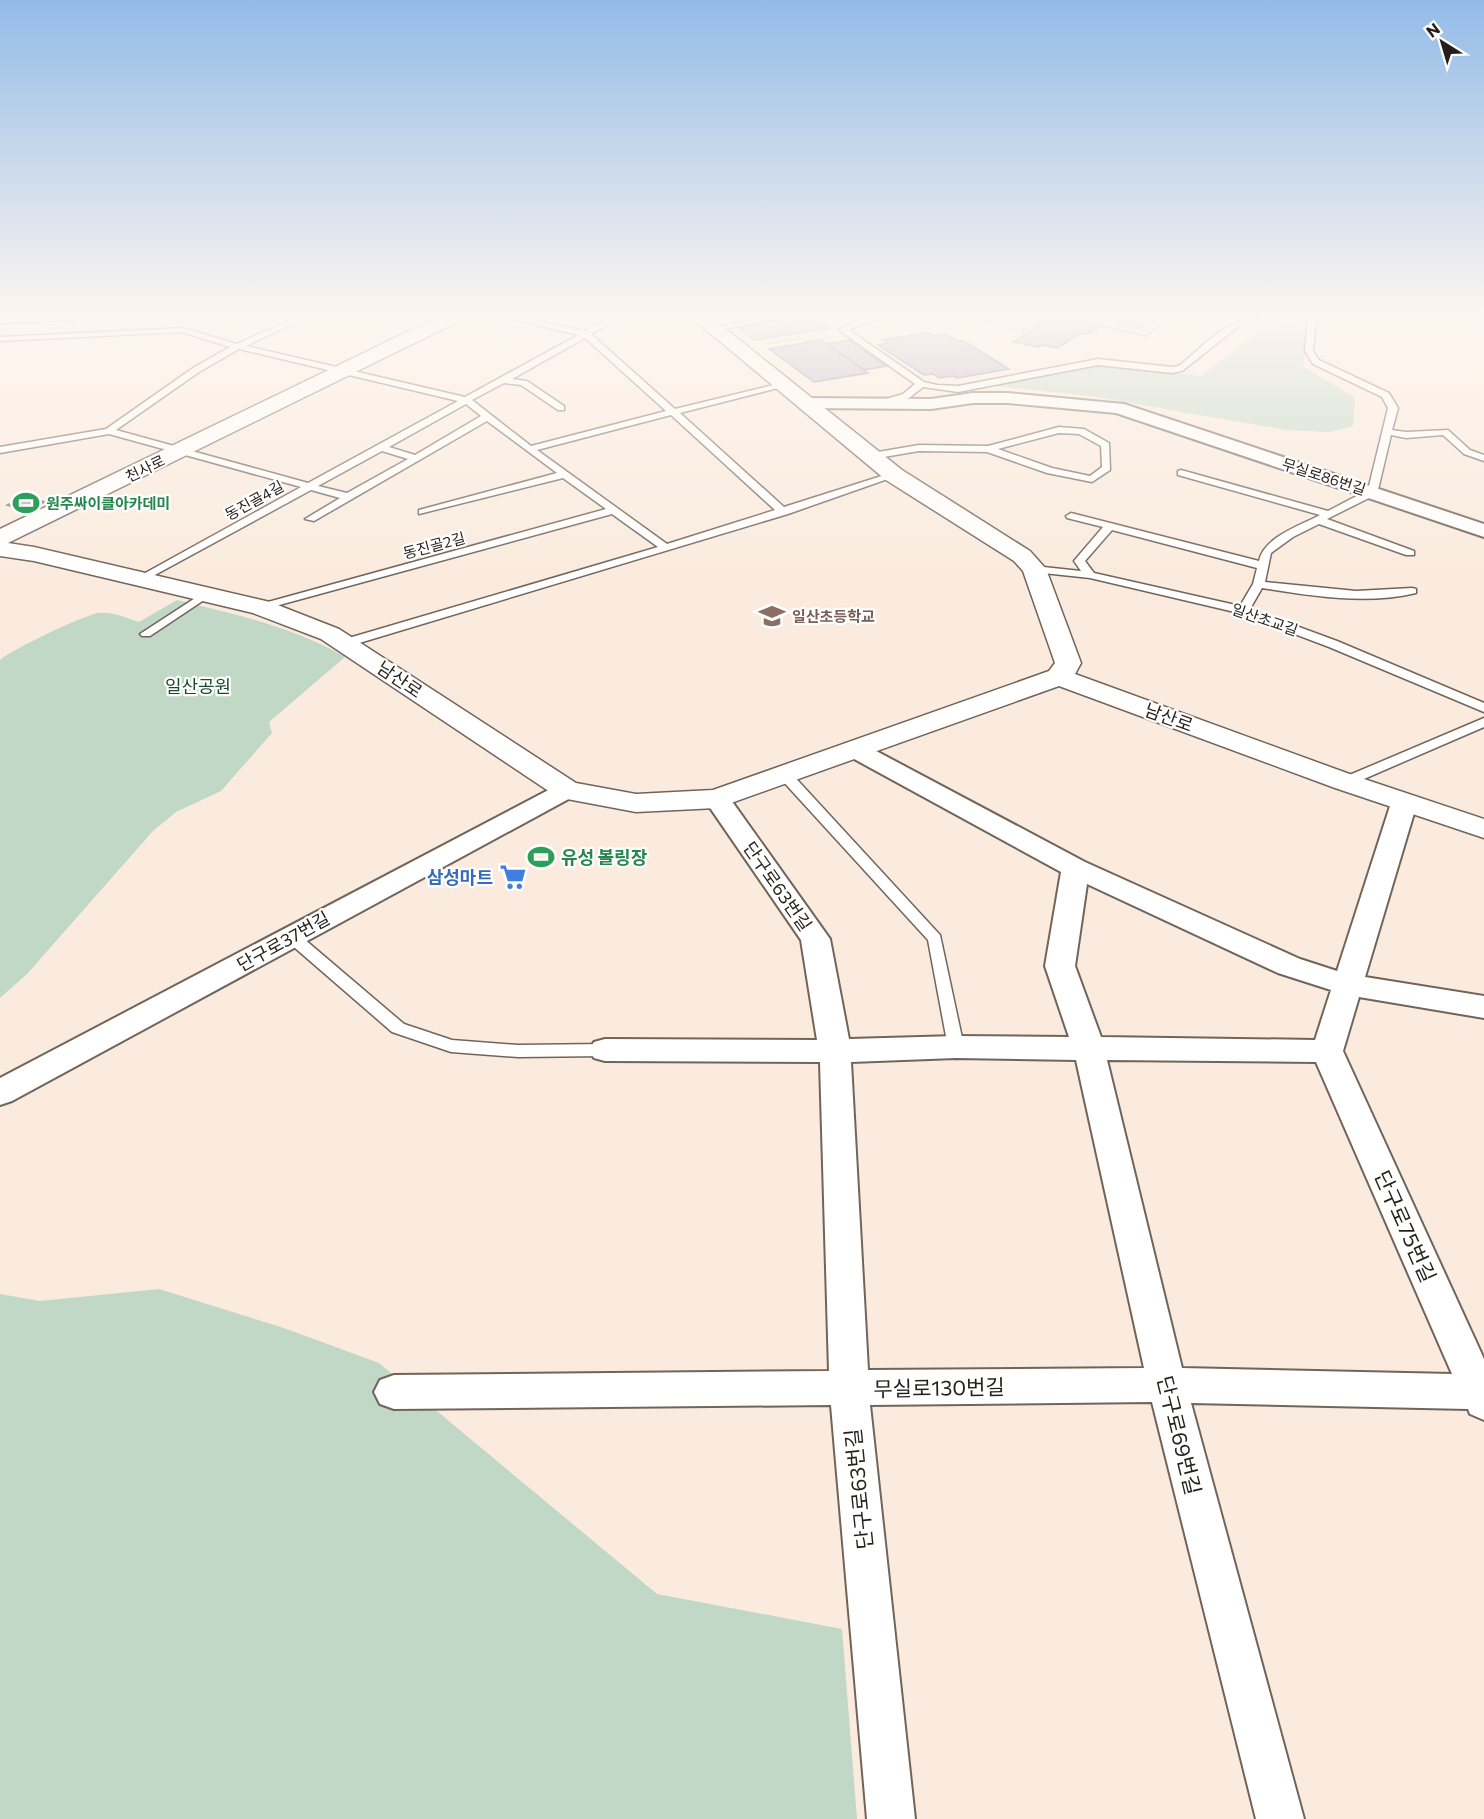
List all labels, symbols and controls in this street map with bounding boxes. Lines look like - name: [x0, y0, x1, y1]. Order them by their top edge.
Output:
- north arrow: [1412, 12, 1472, 72]
- text: N: [1422, 18, 1443, 41]
- street label: 천사로: [122, 451, 168, 485]
- street label: 무실로86번길: [1280, 454, 1368, 498]
- street label: 동진골4길: [222, 477, 286, 523]
- sports icon: 원주싸이클아카데미: [11, 488, 41, 518]
- place label: 원주싸이클아카데미: [46, 494, 170, 512]
- street label: 동진골2길: [401, 528, 467, 562]
- street label: 일산초교길: [1229, 599, 1301, 639]
- school or university icon: 일산초등학교: [757, 601, 787, 631]
- place label: 일산초등학교: [792, 607, 875, 625]
- street label: 남산로: [373, 656, 427, 702]
- park label: 일산공원: [165, 675, 231, 697]
- street label: 남산로: [1142, 698, 1196, 736]
- street label: 단구로63번길: [739, 837, 817, 935]
- sports icon: 유성 볼링장: [526, 842, 556, 872]
- place label: 유성 볼링장: [561, 846, 648, 868]
- supermarket icon: 삼성마트: [498, 862, 528, 892]
- place label: 삼성마트: [427, 866, 493, 888]
- street label: 단구로37번길: [233, 907, 333, 975]
- street label: 단구로75번길: [1370, 1166, 1442, 1286]
- street label: 무실로130번길: [873, 1373, 1005, 1401]
- street label: 단구로69번길: [1153, 1373, 1207, 1497]
- street label: 단구로63번길: [839, 1427, 877, 1551]

